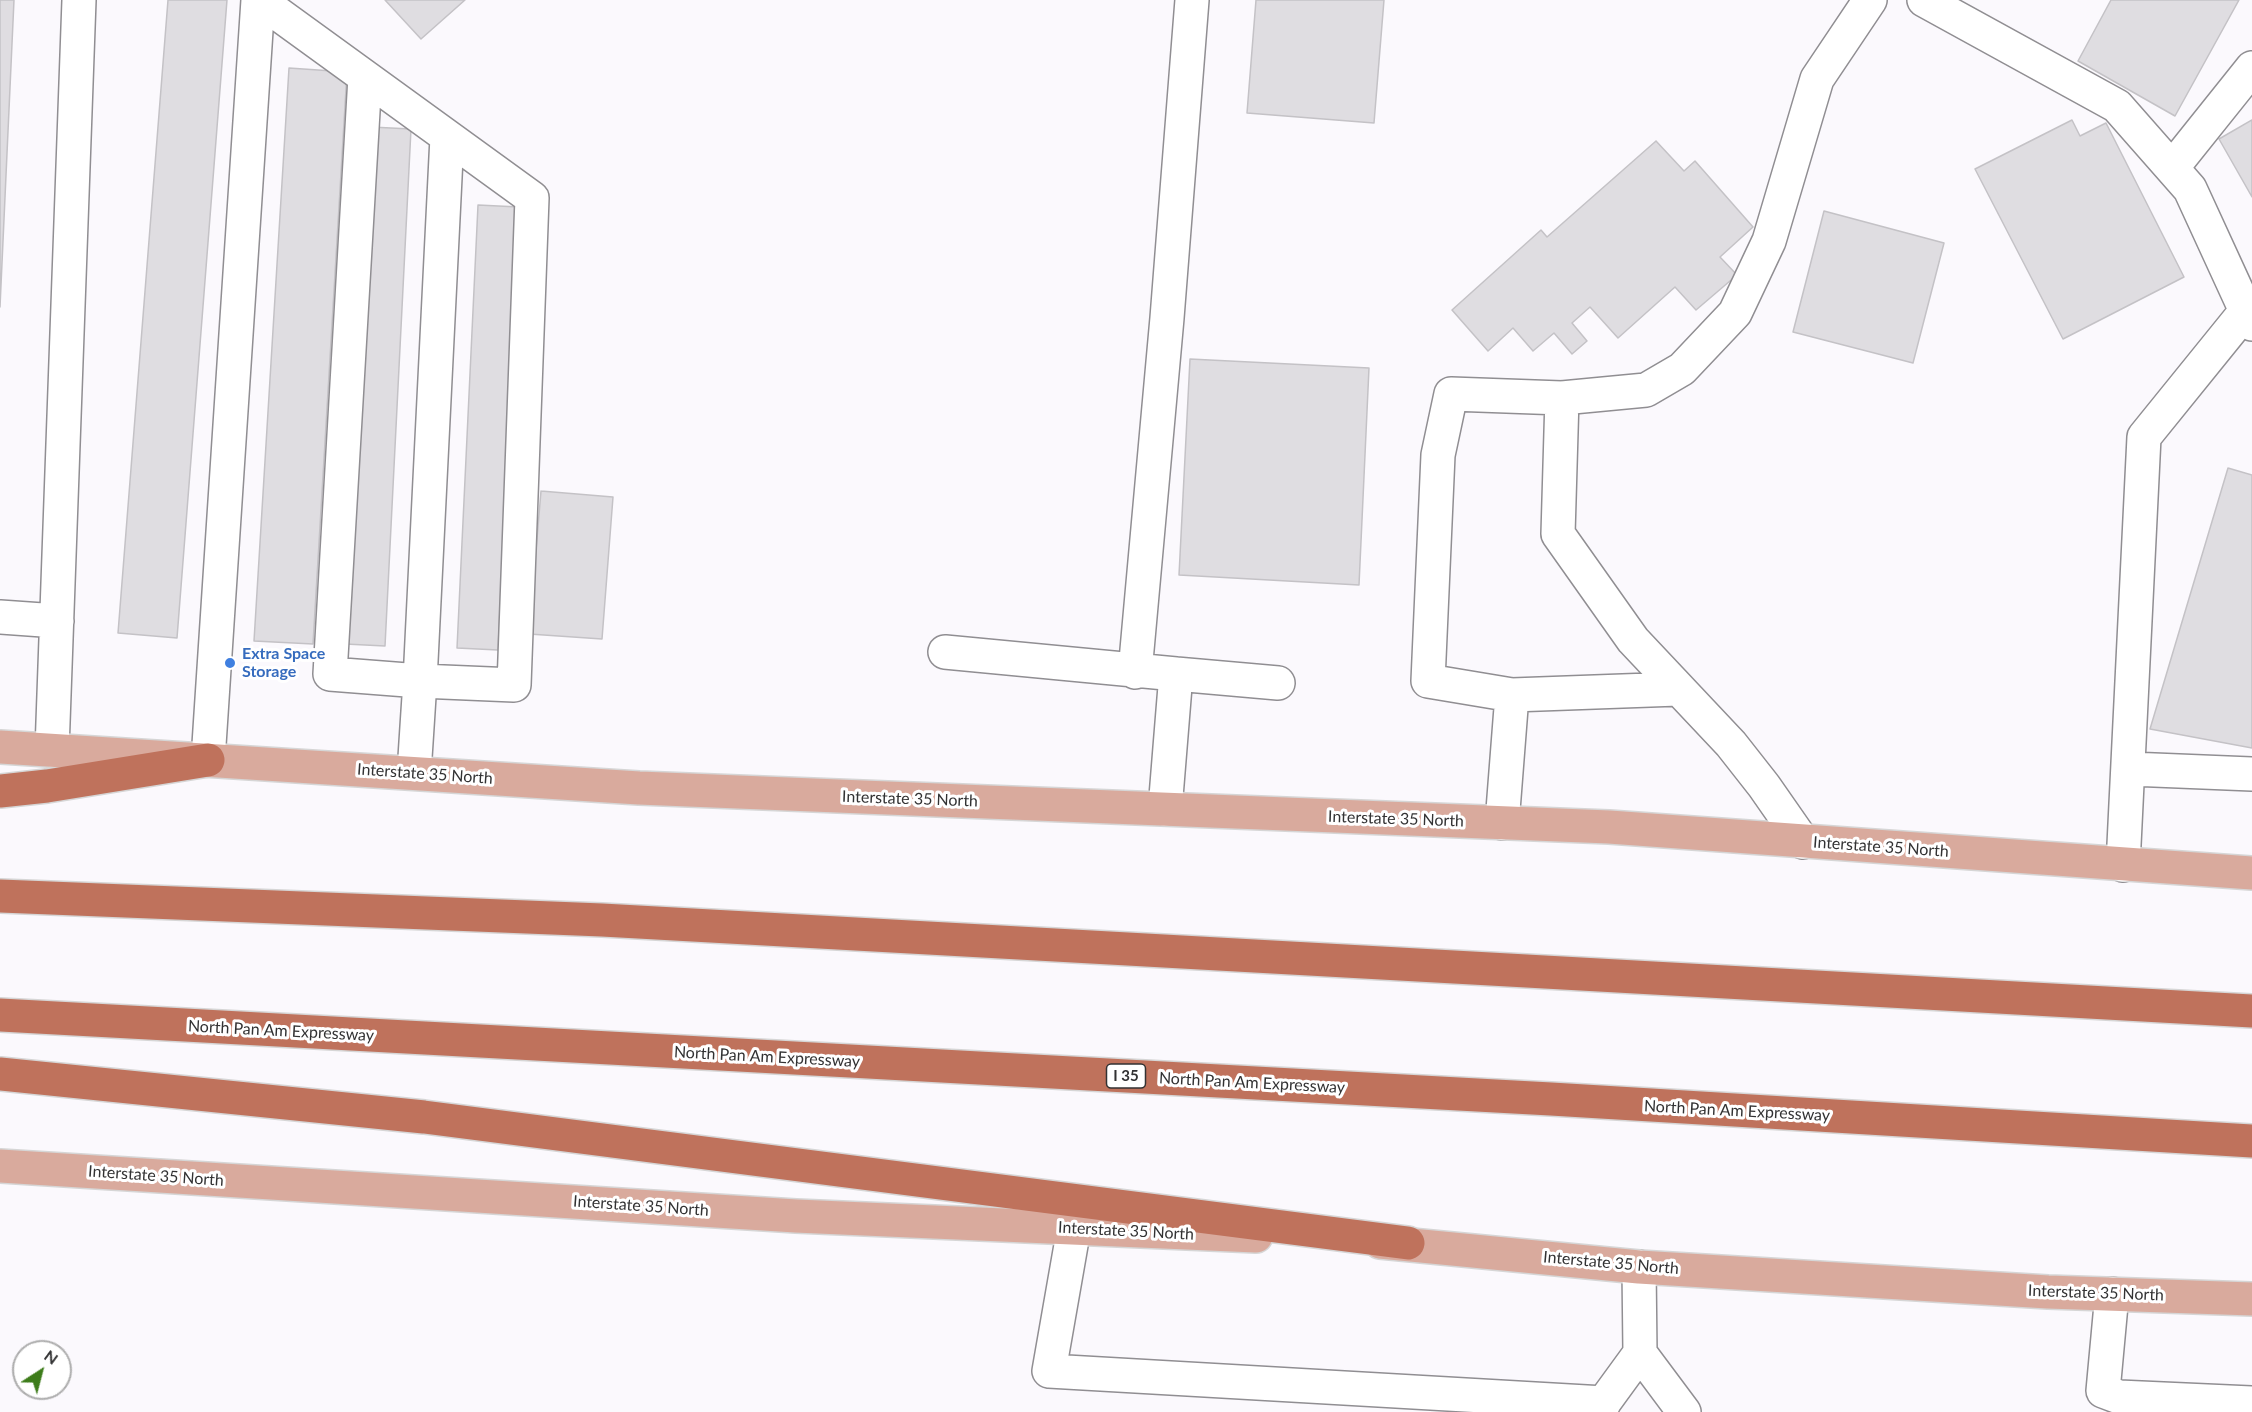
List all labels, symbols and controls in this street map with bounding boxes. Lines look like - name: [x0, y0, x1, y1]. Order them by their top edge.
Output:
- place label: Extra Space Storage: [242, 644, 325, 682]
- marker: Extra Space Storage: [223, 656, 237, 670]
- street label: Interstate 35 North: [356, 760, 494, 788]
- street label: Interstate 35 North: [842, 787, 978, 811]
- street label: Interstate 35 North: [1328, 807, 1464, 831]
- street label: Interstate 35 North: [1812, 833, 1950, 861]
- street label: North Pan Am Expressway: [187, 1017, 375, 1045]
- street label: North Pan Am Expressway: [673, 1043, 861, 1071]
- road number: I 35: [1106, 1064, 1146, 1088]
- street label: North Pan Am Expressway: [1158, 1069, 1346, 1097]
- street label: North Pan Am Expressway: [1643, 1097, 1831, 1125]
- street label: Interstate 35 North: [87, 1162, 225, 1190]
- street label: Interstate 35 North: [572, 1192, 710, 1220]
- street label: Interstate 35 North: [1058, 1218, 1194, 1244]
- street label: Interstate 35 North: [1542, 1248, 1680, 1278]
- street label: Interstate 35 North: [2028, 1281, 2164, 1305]
- north arrow: [12, 1340, 72, 1400]
- text: N: [41, 1345, 62, 1368]

